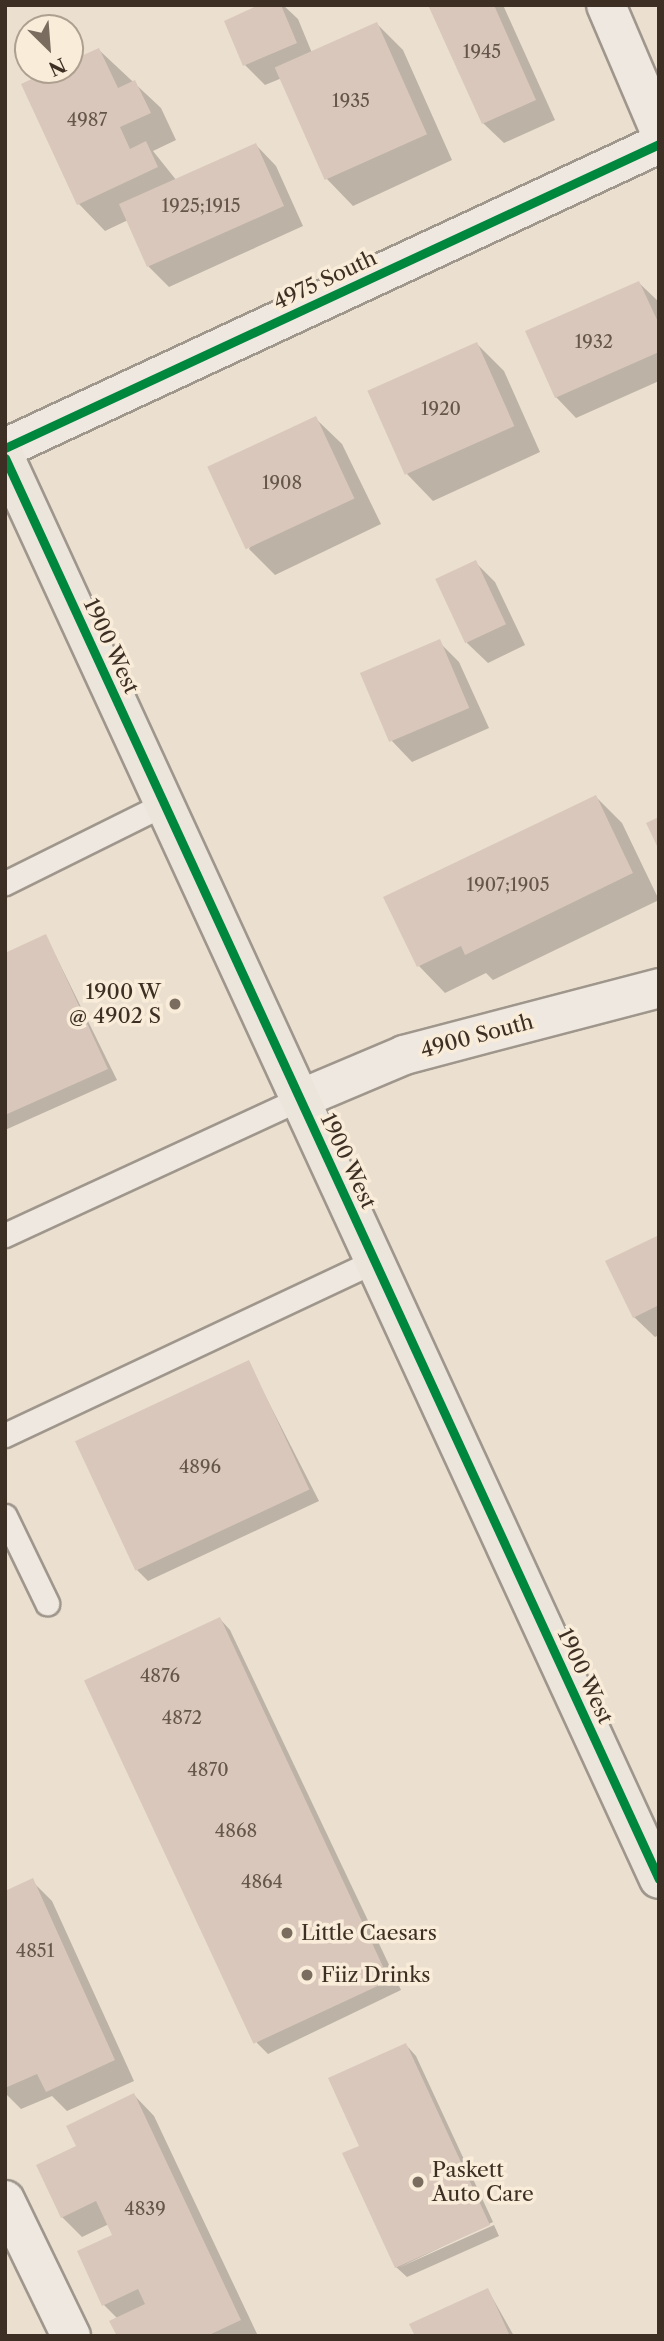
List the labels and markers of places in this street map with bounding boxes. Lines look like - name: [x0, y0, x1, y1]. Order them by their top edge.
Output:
- place label: 1900 W @ 4902 S: [69, 979, 161, 1029]
- marker: 1900 W @ 4902 S: [167, 996, 183, 1012]
- place label: Little Caesars: [301, 1920, 437, 1946]
- marker: Little Caesars: [279, 1925, 295, 1941]
- place label: Fiiz Drinks: [321, 1962, 430, 1988]
- marker: Fiiz Drinks: [299, 1967, 315, 1983]
- place label: Paskett Auto Care: [432, 2157, 534, 2207]
- marker: Paskett Auto Care: [410, 2174, 426, 2190]

